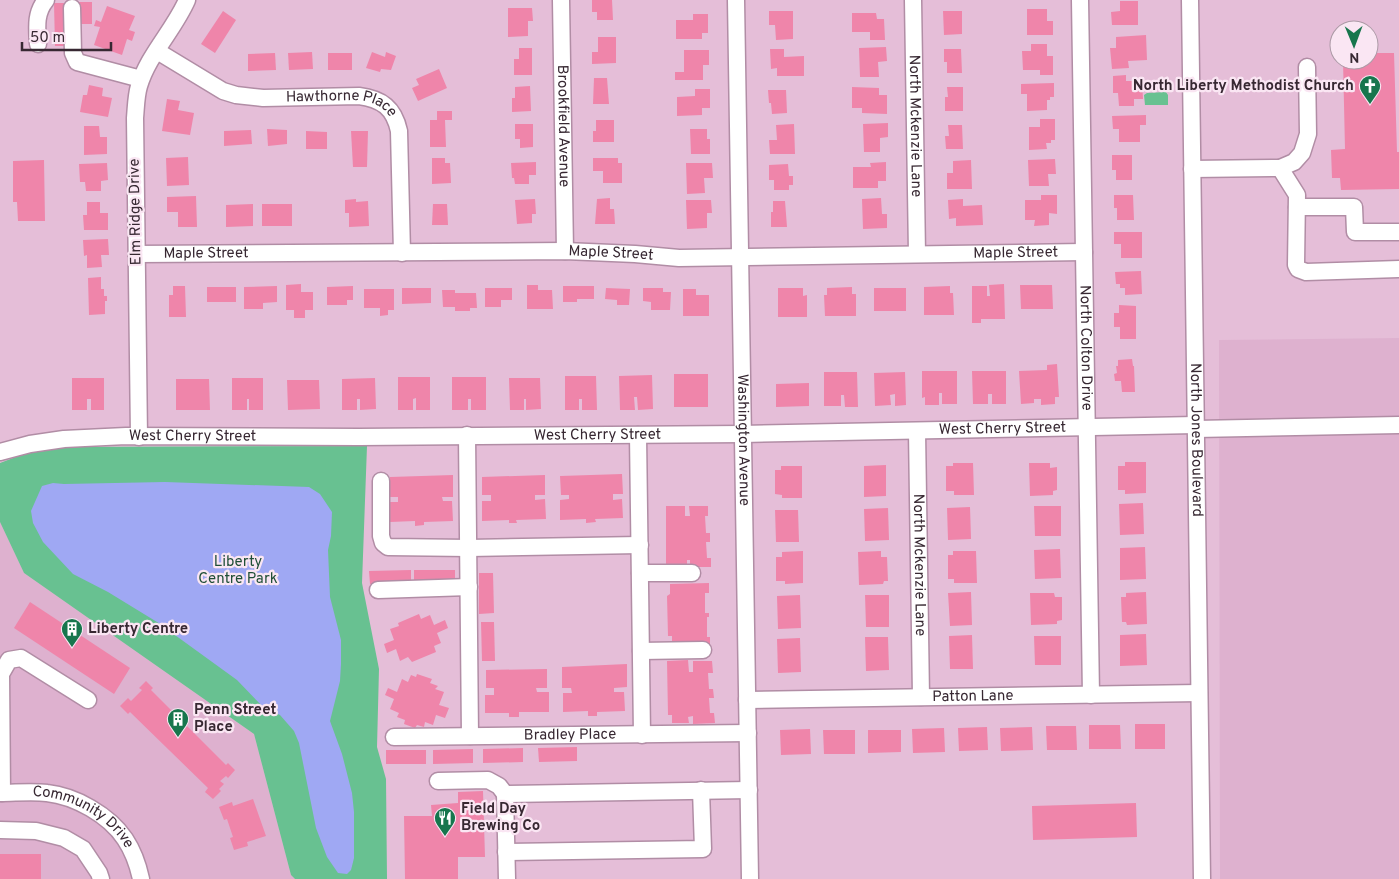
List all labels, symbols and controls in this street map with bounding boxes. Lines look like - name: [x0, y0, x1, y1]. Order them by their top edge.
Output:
- scale bar: [22, 20, 111, 52]
- north arrow: [1329, 20, 1379, 70]
- text: 50 m: [30, 29, 65, 48]
- text: N: [1349, 48, 1359, 65]
- street label: North Mckenzie Lane: [904, 55, 926, 197]
- street label: Brookfield Avenue: [553, 65, 573, 187]
- church icon: North Liberty Methodist Church: [1358, 74, 1382, 105]
- place label: North Liberty Methodist Church: [1133, 77, 1354, 96]
- street label: Hawthorne Place: [286, 86, 401, 121]
- street label: Elm Ridge Drive: [126, 158, 146, 266]
- street label: Maple Street: [568, 242, 654, 265]
- street label: Maple Street: [973, 243, 1058, 263]
- street label: Maple Street: [163, 244, 249, 263]
- street label: North Colton Drive: [1075, 285, 1096, 411]
- street label: North Jones Boulevard: [1185, 363, 1207, 517]
- street label: Washington Avenue: [732, 374, 754, 506]
- street label: West Cherry Street: [939, 418, 1066, 440]
- street label: West Cherry Street: [534, 425, 661, 445]
- street label: West Cherry Street: [129, 427, 256, 446]
- street label: North Mckenzie Lane: [908, 494, 930, 636]
- park label: Liberty Centre Park: [198, 553, 278, 589]
- building icon: Liberty Centre: [60, 617, 84, 648]
- place label: Liberty Centre: [88, 620, 188, 639]
- street label: Patton Lane: [932, 686, 1014, 707]
- place label: Penn Street Place: [194, 701, 277, 737]
- building icon: Penn Street Place: [166, 707, 190, 738]
- street label: Bradley Place: [524, 725, 616, 745]
- street label: Community Drive: [32, 783, 138, 852]
- place label: Field Day Brewing Co: [461, 800, 540, 836]
- restaurant icon: Field Day Brewing Co: [433, 806, 457, 837]

